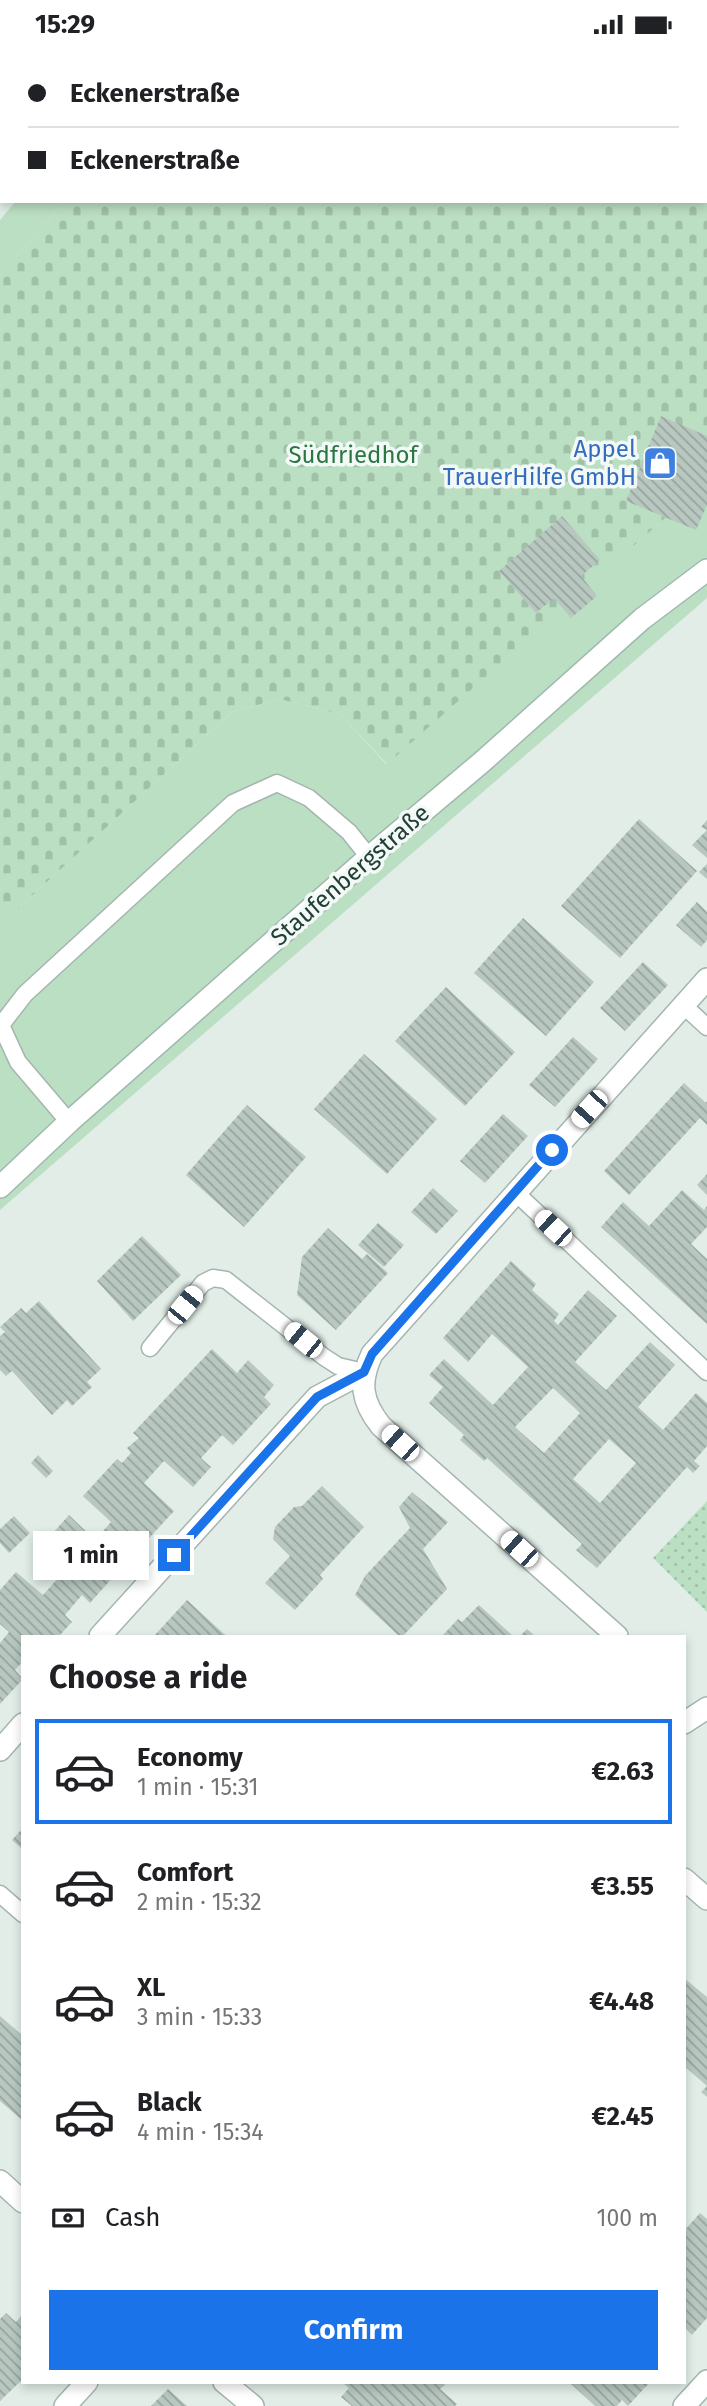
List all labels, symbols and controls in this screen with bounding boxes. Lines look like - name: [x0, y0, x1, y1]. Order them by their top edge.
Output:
- text: 15:29: [35, 9, 95, 40]
- text: Eckenerstraße: [70, 78, 240, 109]
- text: Eckenerstraße: [70, 145, 240, 176]
- place label: Appel TrauerHilfe GmbH: [443, 435, 636, 491]
- park label: Südfriedhof: [288, 441, 419, 469]
- shop icon: Appel TrauerHilfe GmbH: [641, 444, 679, 482]
- street label: Staufenbergstraße: [265, 799, 435, 951]
- car: [568, 1086, 611, 1132]
- route start: [536, 1134, 568, 1166]
- car: [531, 1206, 576, 1250]
- car: [164, 1282, 207, 1328]
- car: [281, 1319, 326, 1361]
- car: [378, 1421, 423, 1465]
- car: [497, 1527, 542, 1571]
- callout: 1 min: [34, 1531, 150, 1579]
- route end: [158, 1539, 190, 1571]
- text: 1 min: [63, 1541, 119, 1569]
- text: Choose a ride: [49, 1658, 247, 1696]
- icon: car: [53, 1740, 116, 1803]
- text: Economy: [137, 1742, 243, 1773]
- text: €2.63: [592, 1756, 654, 1787]
- text: 1 min · 15:31: [137, 1773, 259, 1801]
- icon: car: [53, 1855, 116, 1918]
- text: Comfort: [137, 1857, 233, 1888]
- text: €3.55: [591, 1871, 654, 1902]
- text: 2 min · 15:32: [137, 1888, 262, 1916]
- icon: car: [53, 1970, 116, 2033]
- text: XL: [137, 1972, 165, 2003]
- text: €4.48: [589, 1986, 654, 2017]
- text: 3 min · 15:33: [137, 2003, 262, 2031]
- icon: car: [53, 2085, 116, 2148]
- text: Black: [137, 2087, 202, 2118]
- text: €2.45: [591, 2101, 654, 2132]
- text: 4 min · 15:34: [137, 2118, 264, 2146]
- icon: cash: [49, 2199, 87, 2237]
- text: Cash: [105, 2202, 161, 2233]
- text: 100 m: [597, 2204, 658, 2232]
- button: Confirm: [49, 2290, 658, 2370]

